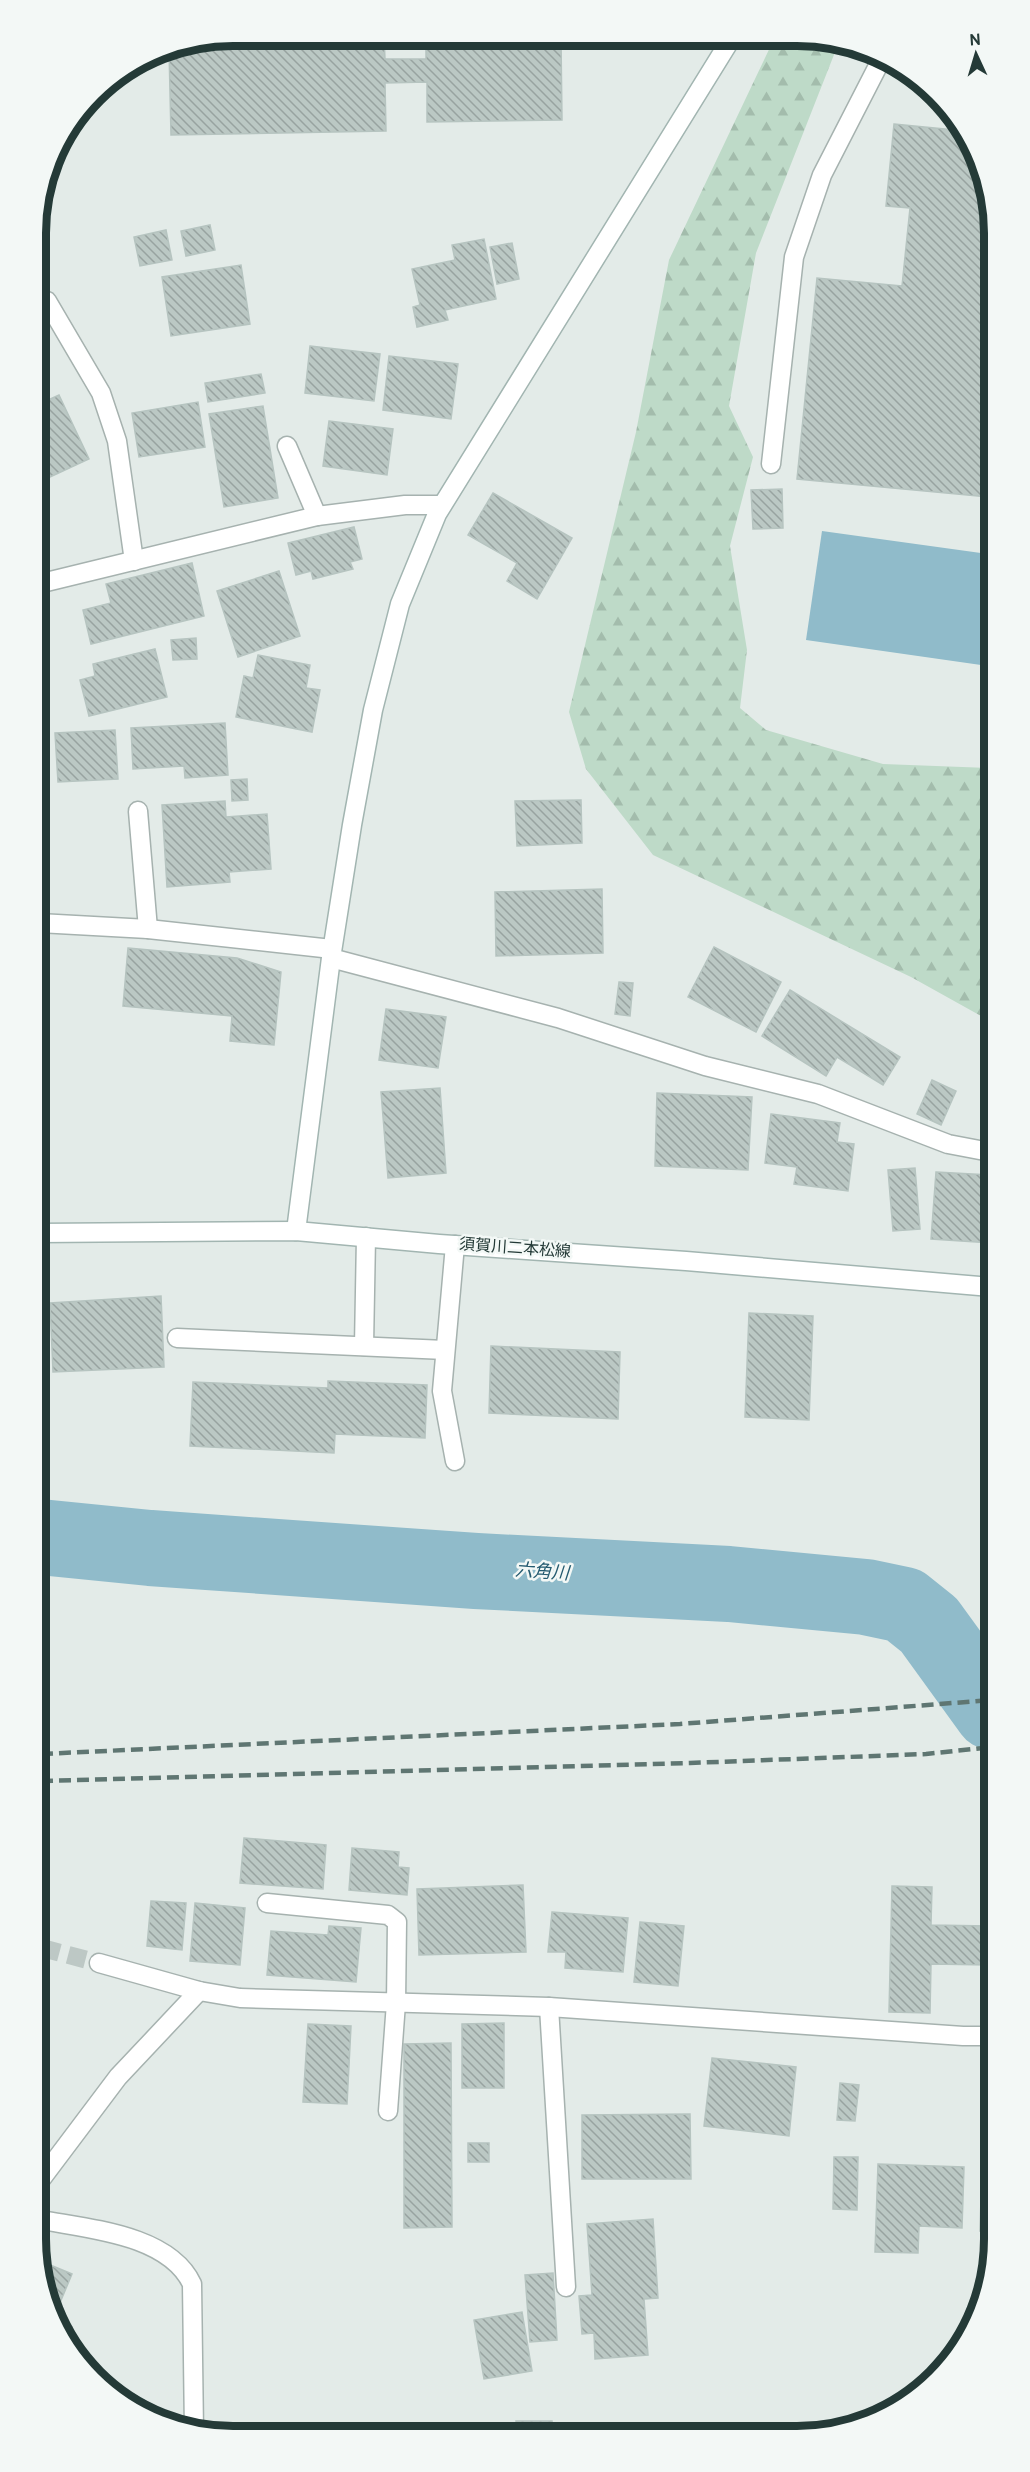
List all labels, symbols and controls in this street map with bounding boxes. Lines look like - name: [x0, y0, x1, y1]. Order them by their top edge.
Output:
- north arrow: [946, 24, 1006, 84]
- text: N: [969, 31, 982, 51]
- street label: 須賀川二本松線: [458, 1235, 572, 1263]
- water label: 六角川: [514, 1560, 572, 1586]

